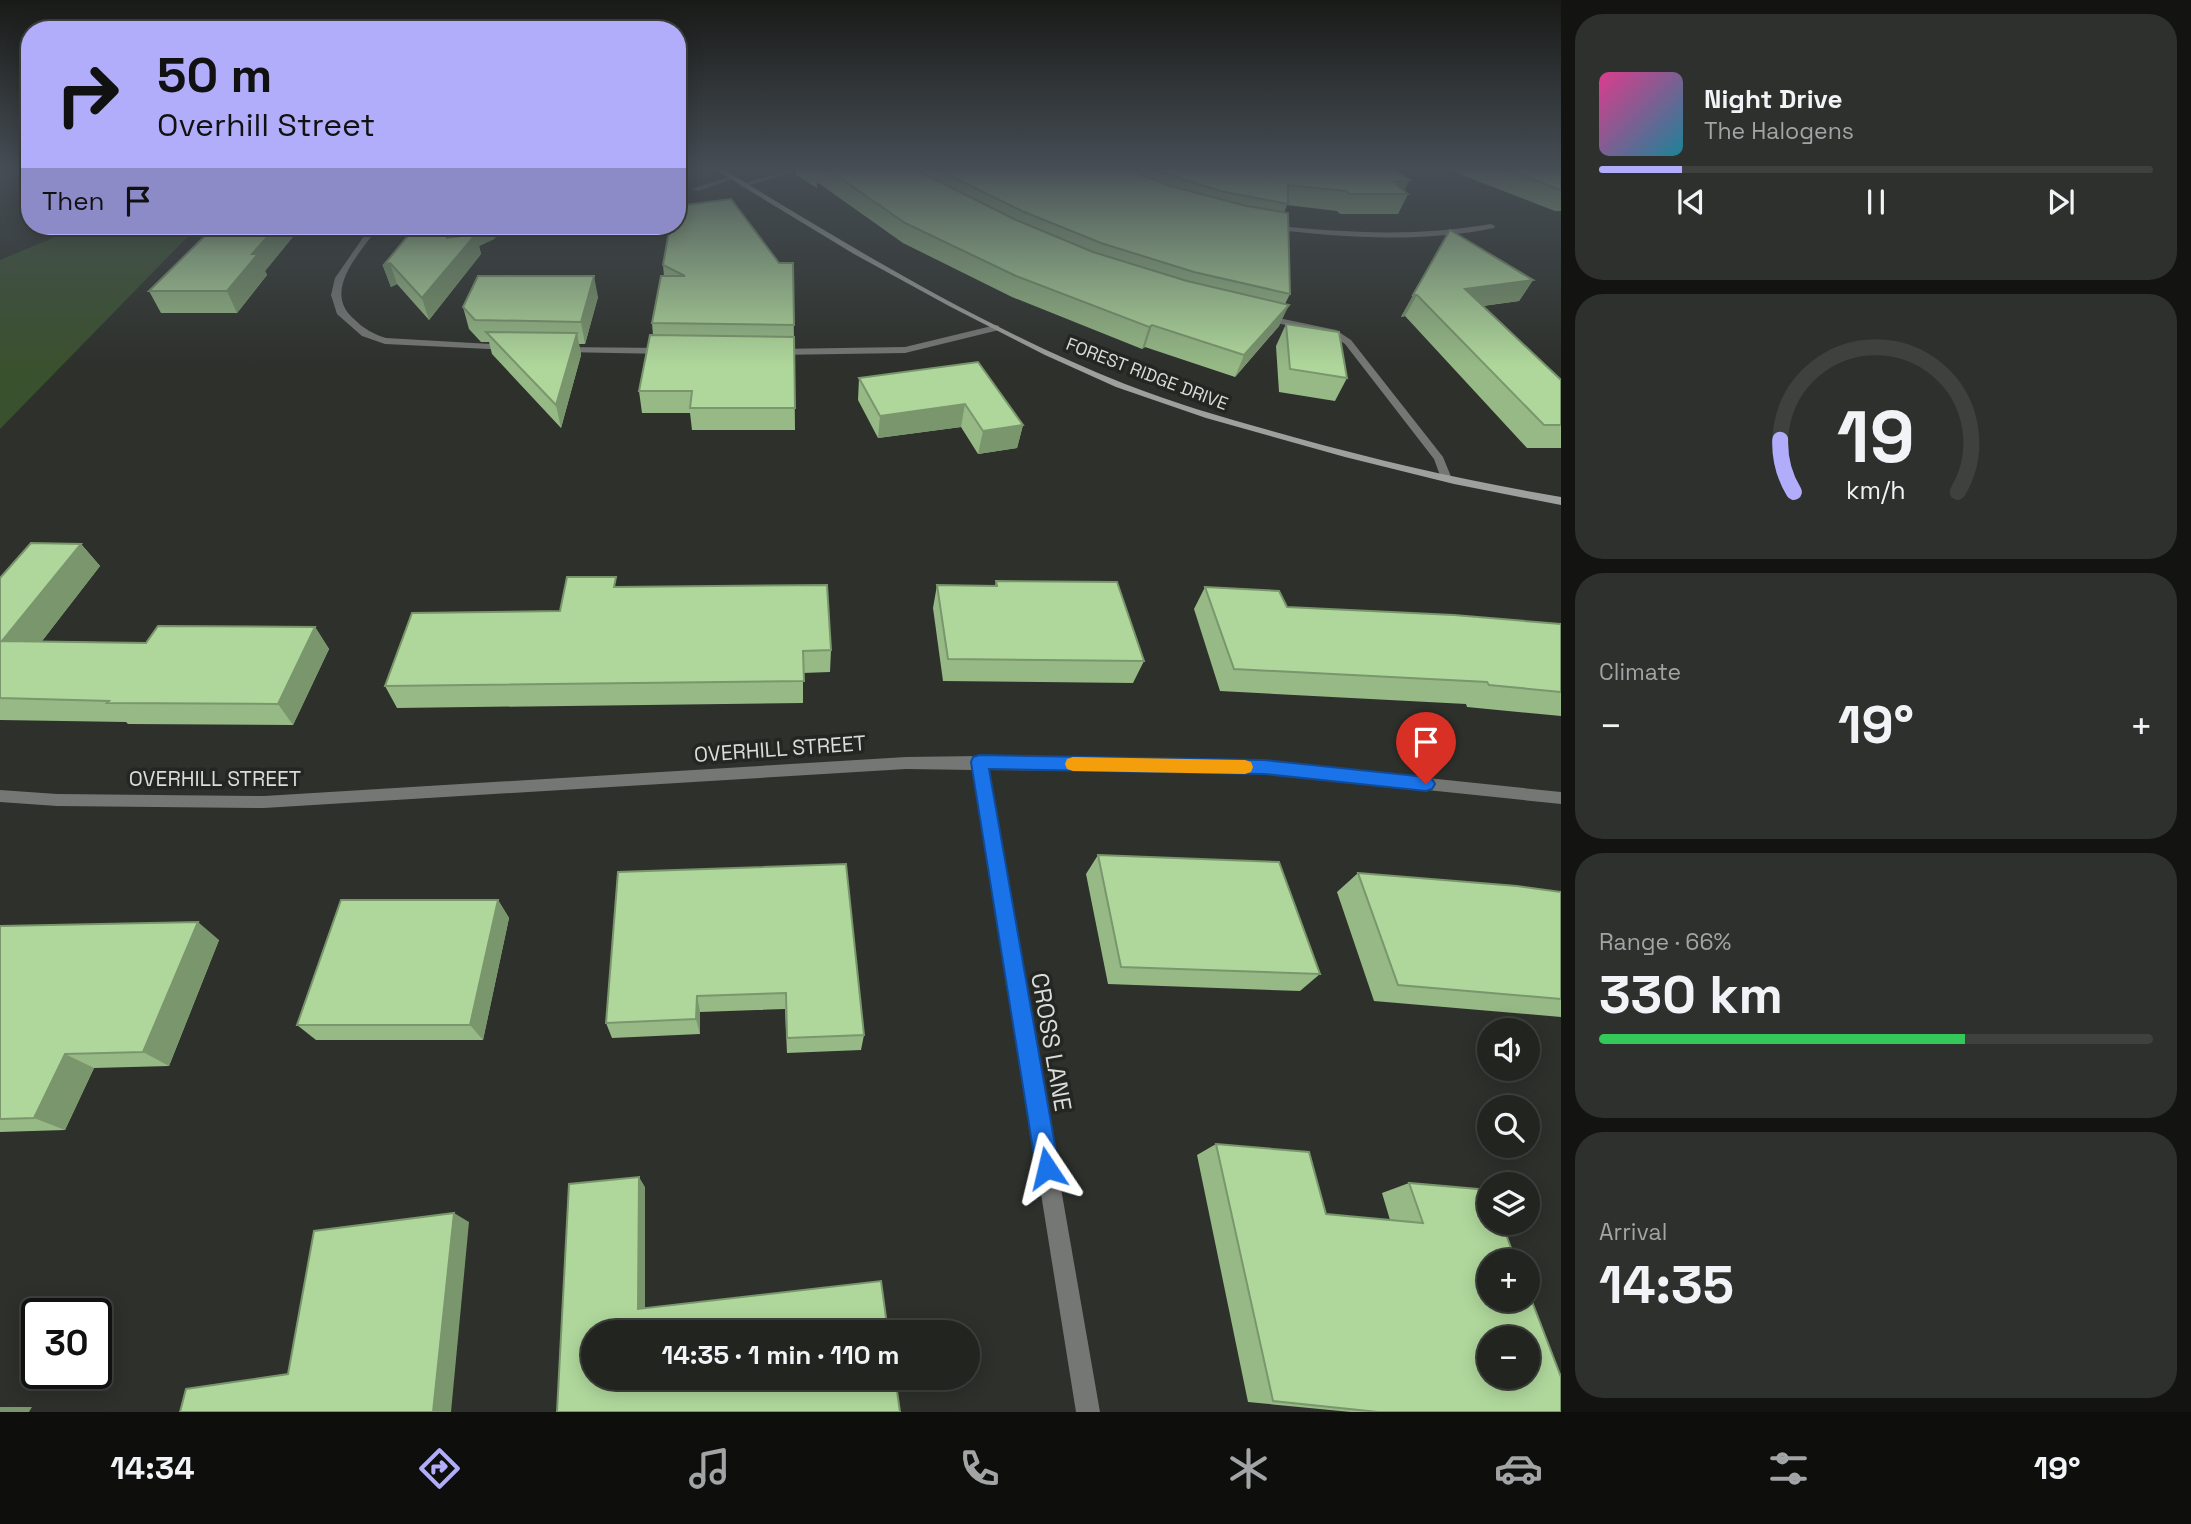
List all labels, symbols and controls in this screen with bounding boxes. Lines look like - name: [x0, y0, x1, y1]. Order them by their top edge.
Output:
- text: 50 m: [157, 44, 272, 106]
- icon: right: [42, 49, 133, 140]
- text: Night Drive: [1704, 82, 1842, 116]
- text: Overhill Street: [157, 105, 375, 145]
- text: The Halogens: [1704, 116, 1854, 146]
- icon: arrive: [119, 182, 157, 220]
- icon: previous: [1672, 183, 1710, 221]
- icon: pause: [1857, 183, 1895, 221]
- icon: next: [2042, 183, 2080, 221]
- text: Then: [42, 184, 105, 218]
- street label: FOREST RIDGE DRIVE: [1063, 332, 1231, 415]
- text: 19: [1837, 391, 1915, 484]
- text: km/h: [1846, 474, 1906, 506]
- text: Climate: [1599, 657, 1681, 687]
- text: 19°: [1838, 692, 1914, 758]
- text: −: [1599, 702, 1623, 750]
- text: +: [2129, 702, 2153, 750]
- pin: [1396, 712, 1456, 784]
- icon: arrive: [1407, 723, 1445, 761]
- street label: OVERHILL STREET: [693, 729, 867, 768]
- street label: OVERHILL STREET: [129, 765, 301, 792]
- text: Range · 66%: [1599, 927, 1731, 957]
- text: 330 km: [1599, 962, 1783, 1028]
- street label: CROSS LANE: [1024, 970, 1079, 1113]
- map controls: [1477, 1018, 1540, 1389]
- button: sound: [1477, 1018, 1540, 1081]
- button: search: [1477, 1095, 1540, 1158]
- position arrow: [1010, 1131, 1084, 1205]
- button: layers: [1477, 1172, 1540, 1235]
- text: Arrival: [1599, 1217, 1667, 1247]
- button: +: [1477, 1249, 1540, 1312]
- text: 14:35: [1599, 1252, 1734, 1318]
- speed limit sign: 30: [21, 1298, 112, 1389]
- button: −: [1477, 1326, 1540, 1389]
- text: 14:35 · 1 min · 110 m: [662, 1338, 899, 1372]
- icon: directions: [415, 1444, 464, 1493]
- icon: music: [685, 1444, 734, 1493]
- icon: phone: [955, 1444, 1004, 1493]
- icon: climate: [1224, 1444, 1273, 1493]
- icon: car: [1494, 1444, 1543, 1493]
- icon: filters: [1764, 1444, 1813, 1493]
- text: 14:34: [110, 1448, 195, 1488]
- text: 19°: [2034, 1448, 2081, 1488]

